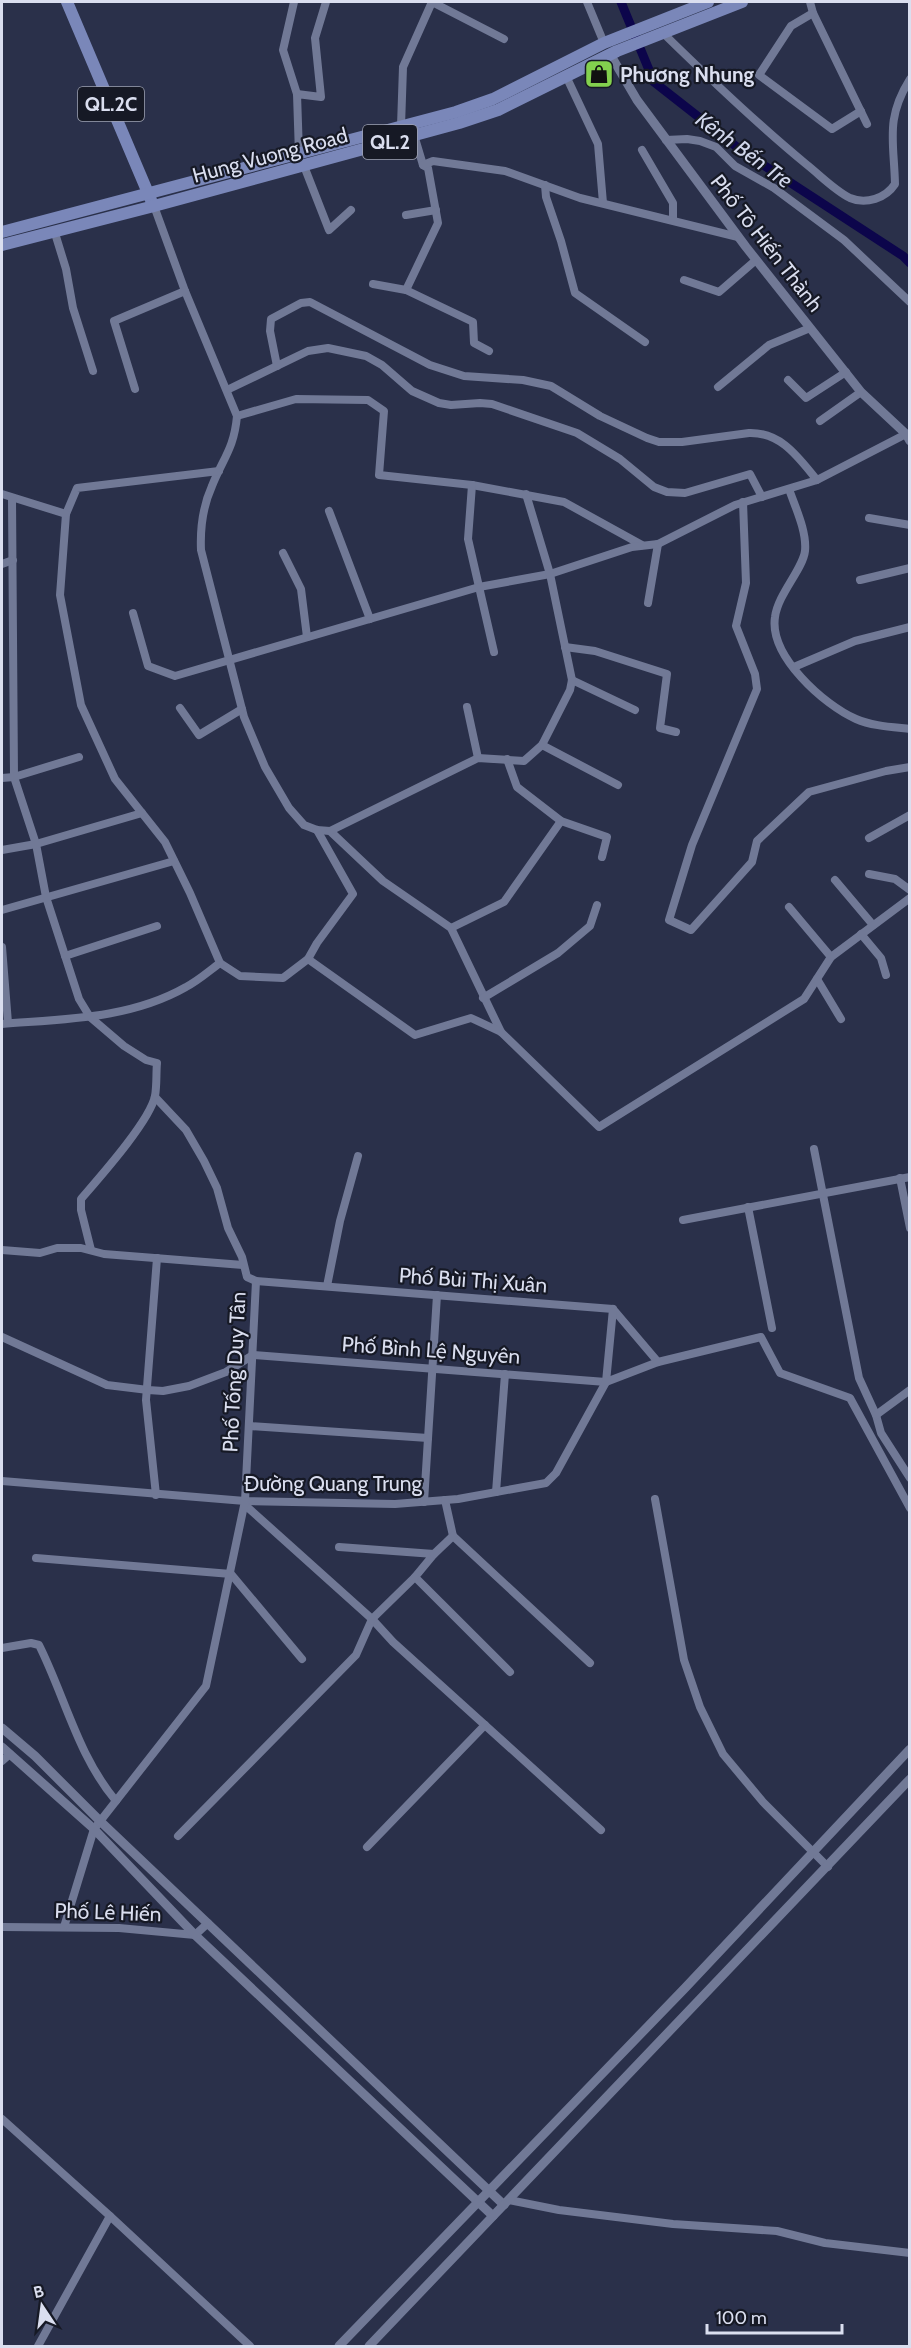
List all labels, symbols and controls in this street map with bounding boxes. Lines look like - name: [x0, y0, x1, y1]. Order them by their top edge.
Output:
- shop icon: Phương Nhung: [583, 58, 615, 90]
- place label: Phương Nhung: [620, 62, 755, 87]
- road number: QL.2C: [78, 87, 144, 121]
- water label: Kênh Bến Tre: [690, 106, 798, 194]
- street label: Hung Vuong Road: [190, 122, 350, 188]
- road number: QL.2: [363, 125, 417, 159]
- street label: Phố Tô Hiến Thành: [706, 169, 828, 317]
- street label: Phố Bùi Thị Xuân: [398, 1262, 548, 1298]
- street label: Phố Tống Duy Tân: [217, 1291, 251, 1453]
- street label: Phố Bình Lệ Nguyên: [341, 1331, 521, 1369]
- street label: Đường Quang Trung: [244, 1471, 423, 1496]
- street label: Phố Lê Hiến: [54, 1898, 162, 1926]
- north arrow: [12, 2276, 72, 2336]
- text: B: [32, 2281, 46, 2302]
- scale bar: [707, 2297, 842, 2335]
- text: 100 m: [716, 2307, 767, 2329]

